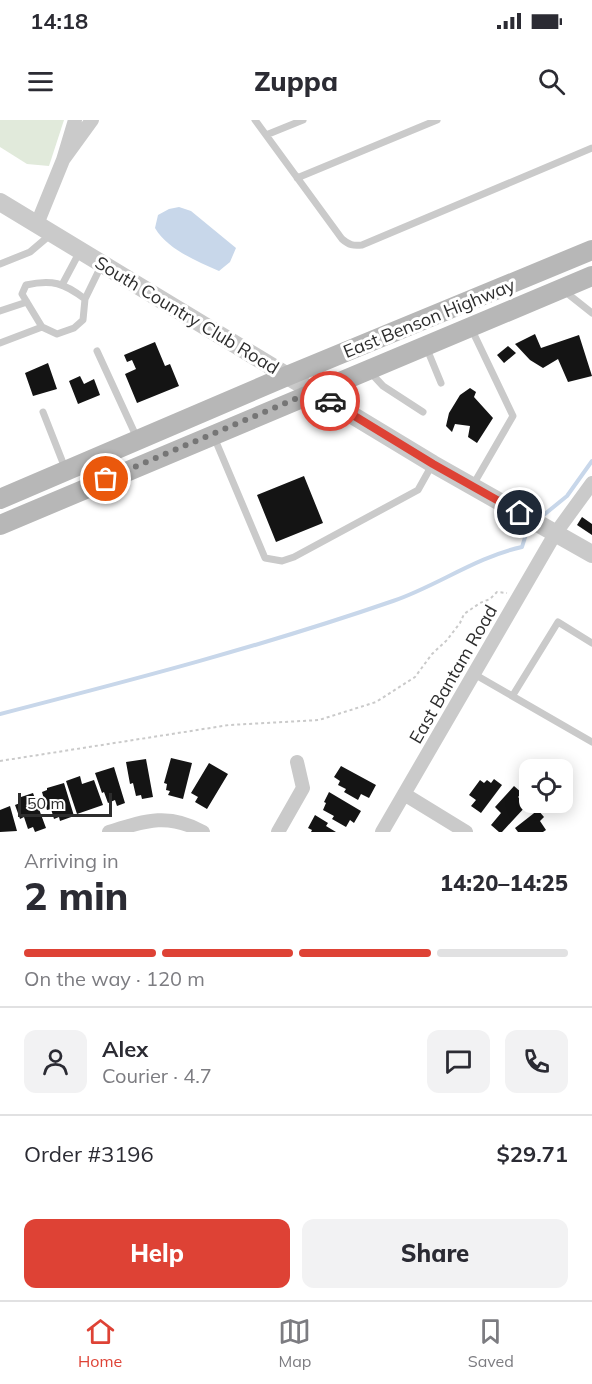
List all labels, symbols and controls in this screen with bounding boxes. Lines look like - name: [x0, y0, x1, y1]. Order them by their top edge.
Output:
- text: 14:18: [30, 7, 88, 35]
- text: Zuppa: [254, 64, 338, 98]
- icon: menu: [24, 65, 57, 98]
- icon: search: [535, 65, 568, 98]
- street label: South Country Club Road: [91, 251, 283, 379]
- street label: East Benson Highway: [340, 273, 519, 363]
- courier: [300, 371, 360, 431]
- icon: car: [314, 385, 347, 418]
- pin: [80, 453, 131, 504]
- icon: bag: [89, 462, 122, 495]
- pin: [494, 487, 545, 538]
- icon: home: [503, 496, 536, 529]
- street label: East Bantam Road: [404, 601, 502, 747]
- map controls: [519, 759, 573, 813]
- button: locate: [519, 759, 573, 813]
- scale bar: [18, 790, 112, 818]
- text: 50 m: [27, 793, 64, 813]
- text: Arriving in: [24, 848, 119, 873]
- text: 14:20–14:25: [440, 869, 568, 897]
- text: 2 min: [24, 871, 129, 920]
- text: On the way · 120 m: [24, 966, 205, 991]
- button: person: [24, 1030, 87, 1093]
- button: chat: [427, 1030, 490, 1093]
- button: phone: [505, 1030, 568, 1093]
- text: Alex: [102, 1035, 148, 1063]
- text: Courier · 4.7: [102, 1063, 212, 1088]
- text: Order #3196: [24, 1140, 154, 1168]
- text: $29.71: [497, 1140, 568, 1168]
- button: Help: [24, 1219, 290, 1288]
- button: Share: [302, 1219, 568, 1288]
- tab: Home: [78, 1315, 122, 1371]
- tab: Map: [278, 1315, 311, 1371]
- tab: Saved: [468, 1315, 514, 1371]

